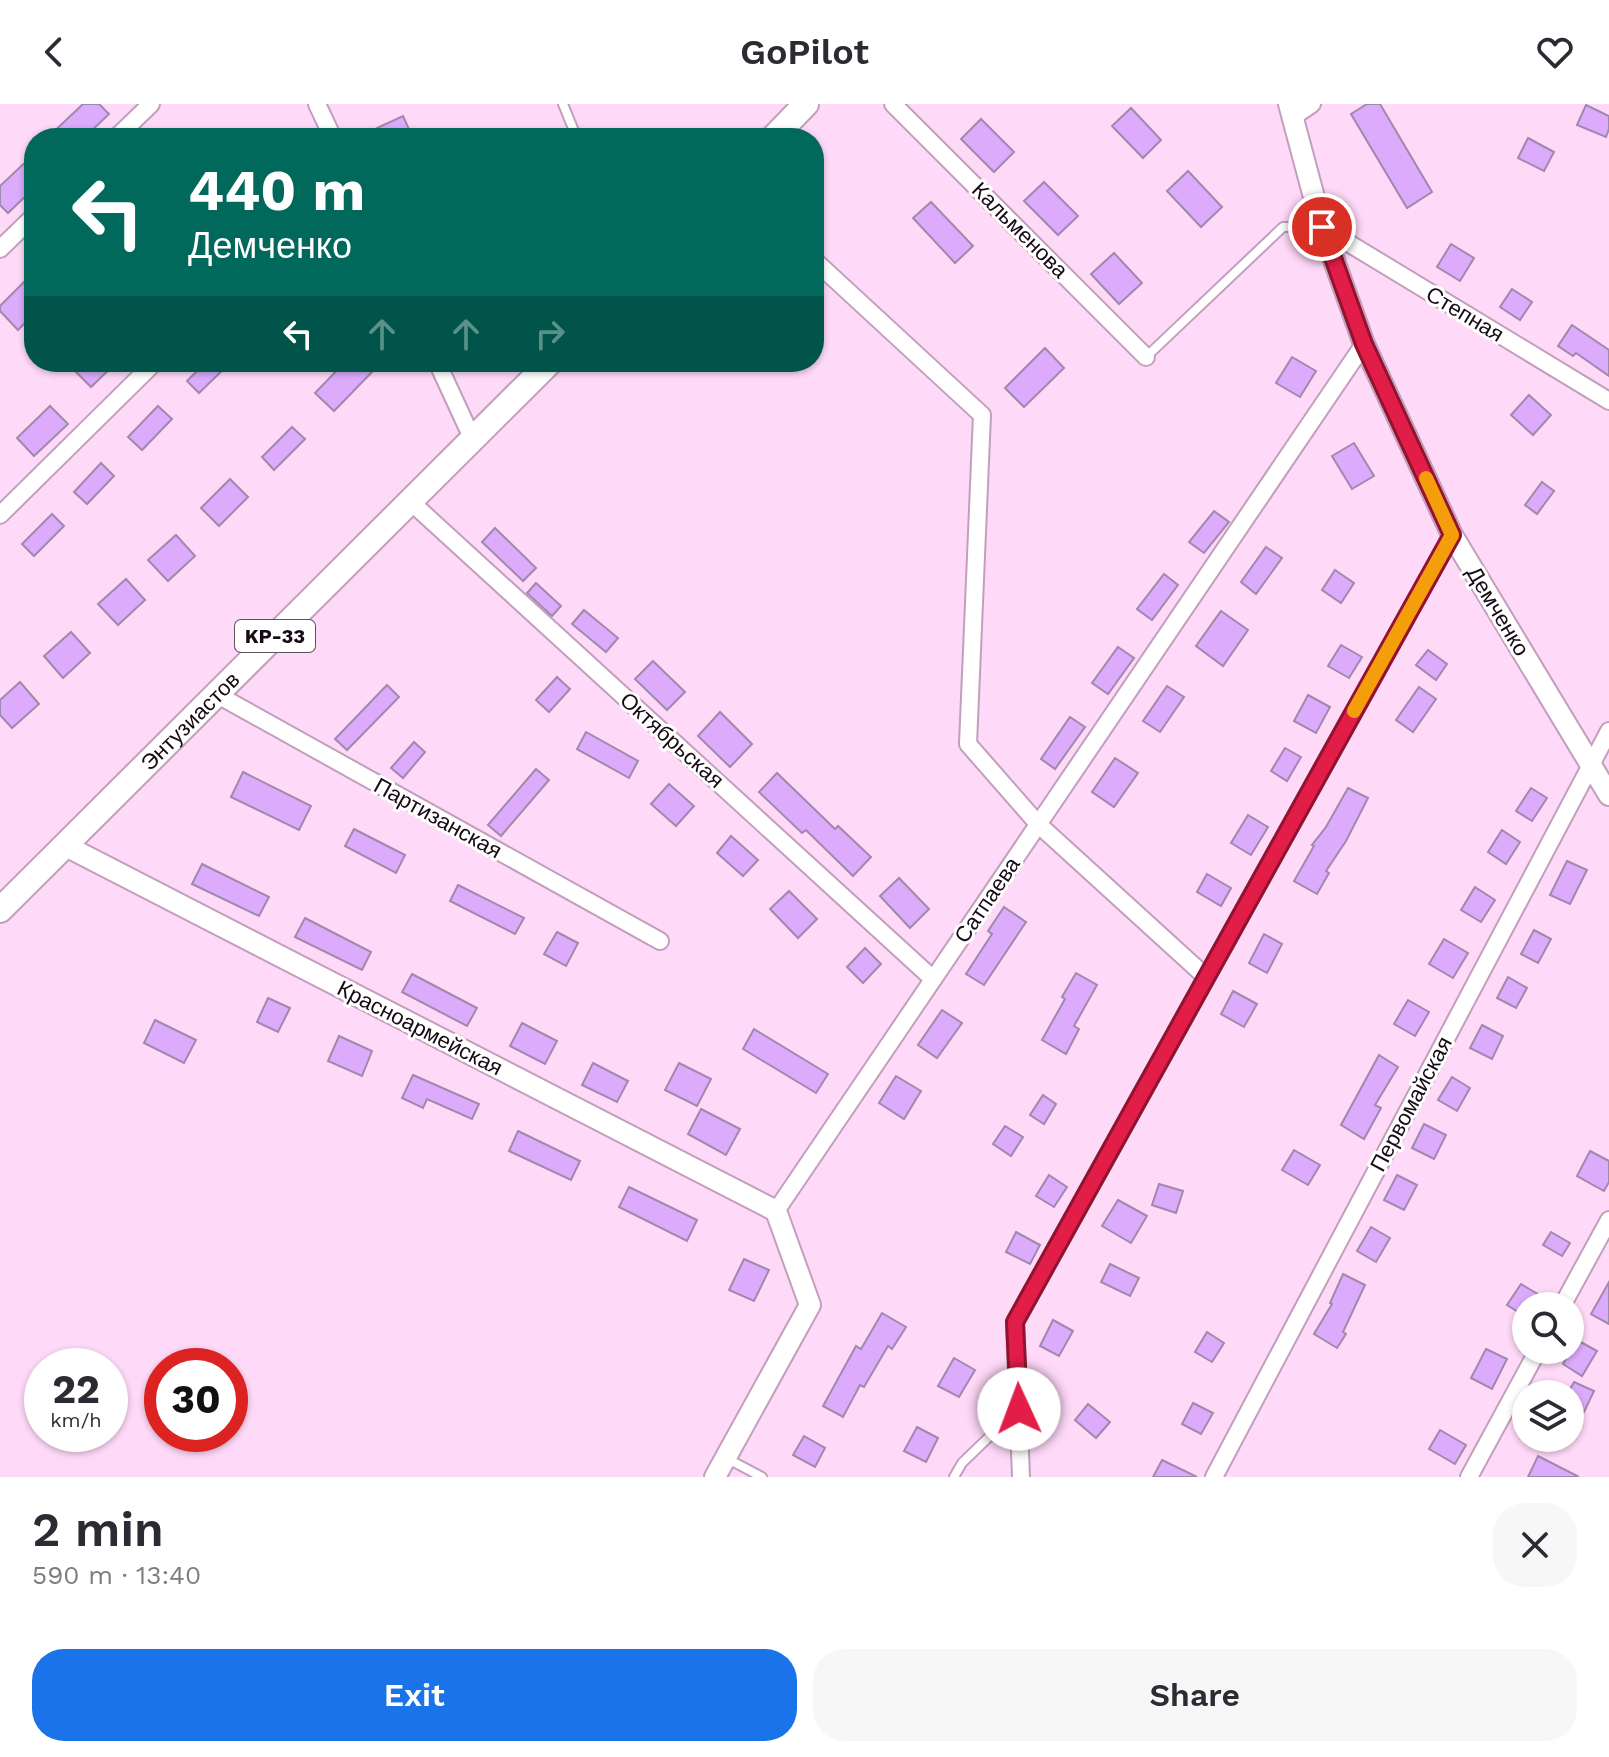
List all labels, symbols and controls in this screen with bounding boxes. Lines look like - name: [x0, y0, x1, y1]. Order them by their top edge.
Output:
- icon: back: [32, 30, 76, 74]
- icon: heart: [1533, 30, 1577, 74]
- text: GoPilot: [740, 31, 869, 73]
- text: 440 m: [188, 158, 365, 224]
- icon: left: [56, 160, 160, 264]
- street label: Кальменова: [967, 177, 1073, 283]
- pin: [1288, 193, 1356, 261]
- icon: arrive: [1300, 205, 1344, 249]
- text: Демченко: [188, 225, 352, 267]
- street label: Степная: [1422, 281, 1508, 347]
- icon: left: [276, 312, 320, 356]
- icon: ahead: [360, 312, 404, 356]
- icon: ahead: [444, 312, 488, 356]
- icon: right: [528, 312, 572, 356]
- street label: Демченко: [1461, 562, 1535, 660]
- road number: KP-33: [235, 620, 315, 652]
- street label: Энтузиастов: [135, 667, 244, 775]
- street label: Октябрьская: [615, 687, 729, 793]
- street label: Партизанская: [370, 773, 506, 863]
- street label: Сатпаева: [949, 852, 1025, 948]
- street label: Красноармейская: [333, 976, 507, 1080]
- street label: Первомайская: [1365, 1032, 1457, 1176]
- map controls: [1512, 1292, 1584, 1452]
- button: search: [1512, 1292, 1584, 1364]
- speed limit sign: 30: [144, 1348, 248, 1452]
- text: 22: [52, 1366, 100, 1413]
- position arrow: [977, 1367, 1061, 1451]
- button: layers: [1512, 1380, 1584, 1452]
- text: km/h: [50, 1408, 102, 1432]
- text: 2 min: [32, 1501, 164, 1558]
- button: close: [1493, 1503, 1577, 1587]
- text: 590 m · 13:40: [32, 1560, 201, 1590]
- button: Exit: [32, 1649, 797, 1741]
- button: Share: [813, 1649, 1577, 1741]

